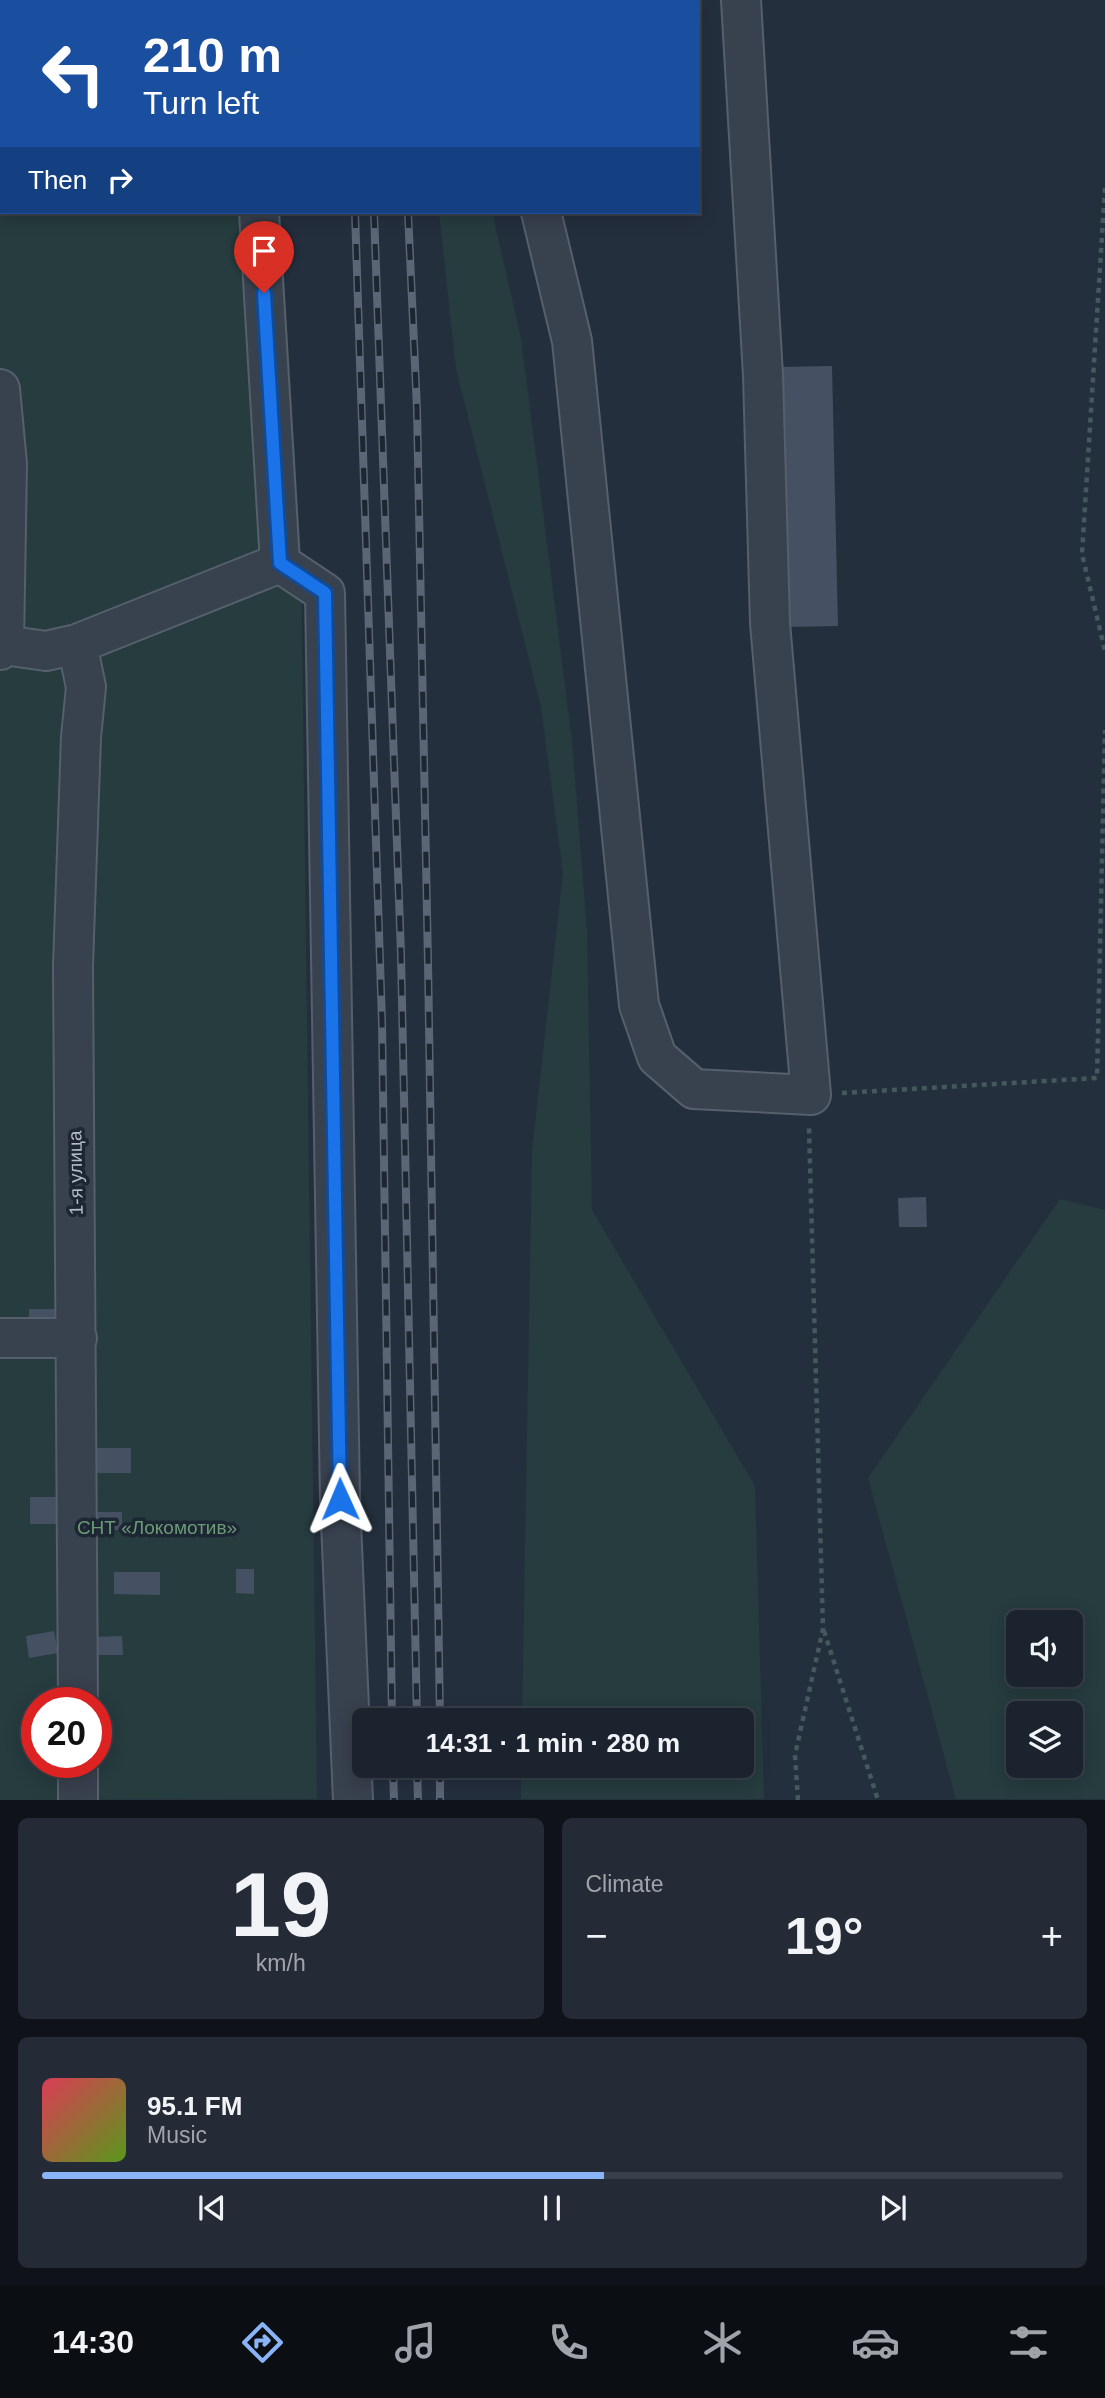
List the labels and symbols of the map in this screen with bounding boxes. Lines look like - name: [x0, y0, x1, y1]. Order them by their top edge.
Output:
- pin: [234, 221, 294, 293]
- street label: 1-я улица: [64, 1130, 87, 1216]
- position arrow: [303, 1462, 377, 1536]
- park label: СНТ «Локомотив»: [77, 1517, 237, 1538]
- speed limit sign: 20: [21, 1687, 112, 1778]

